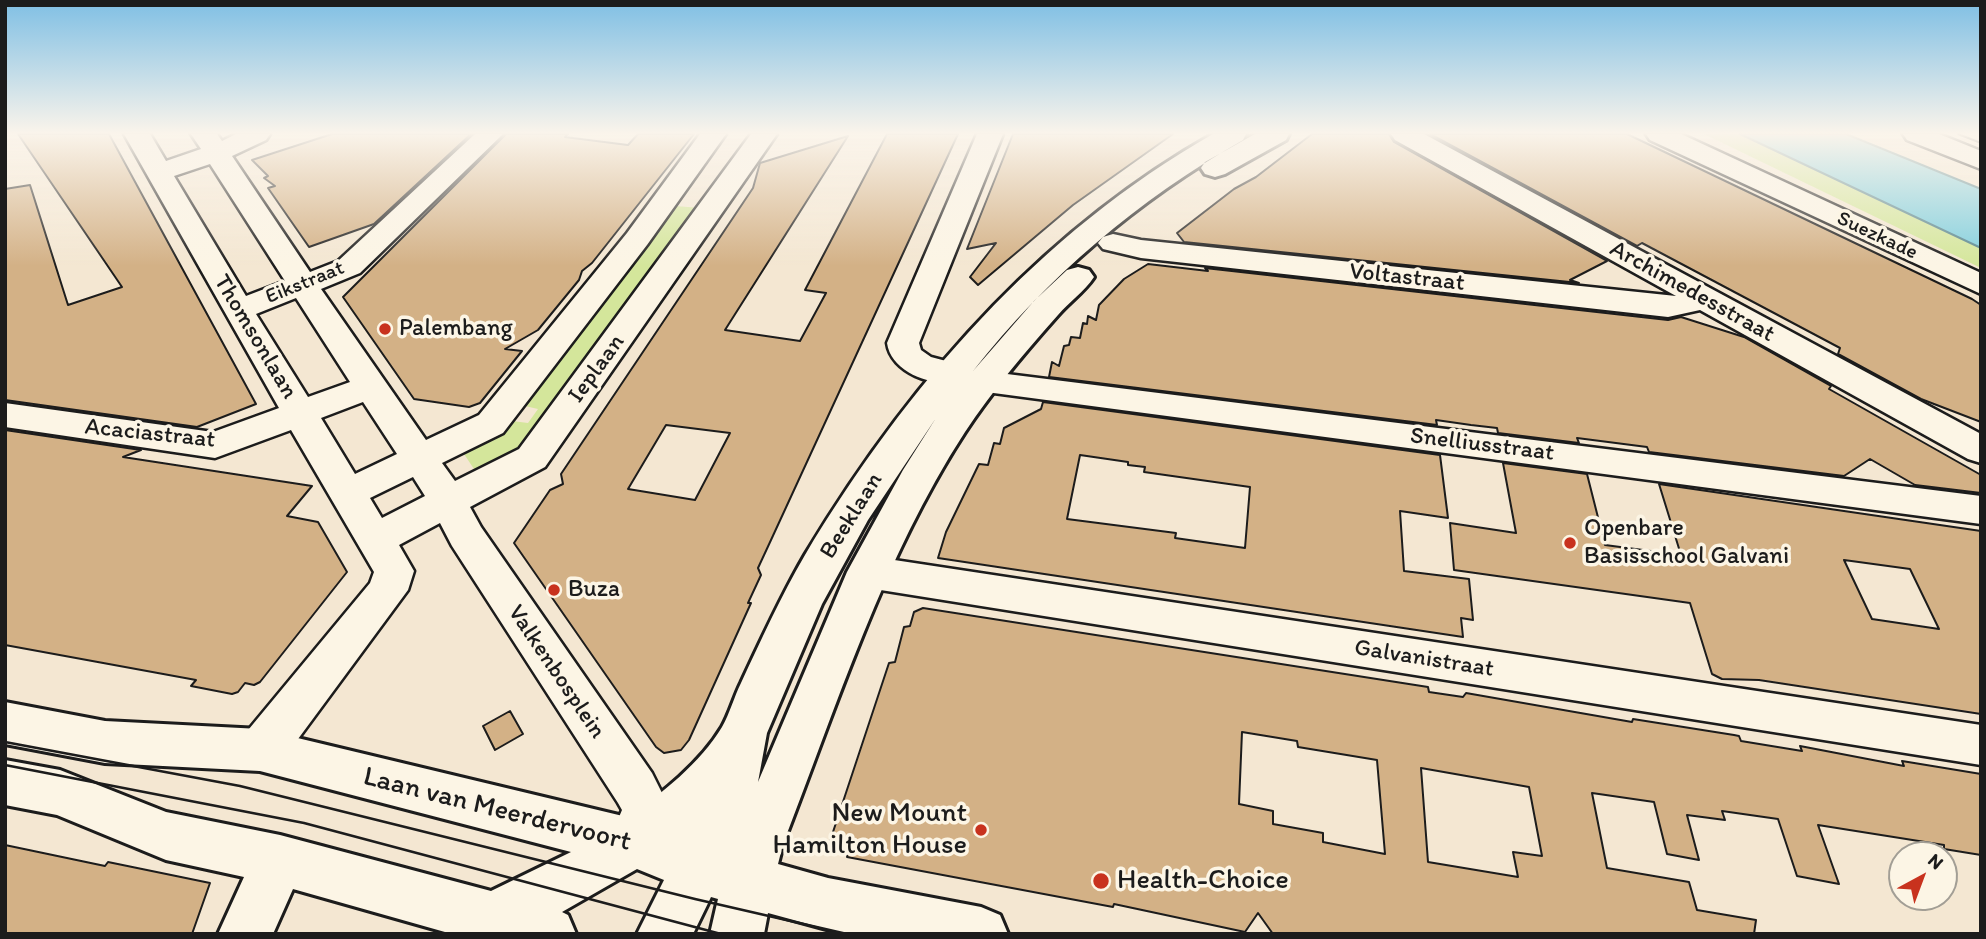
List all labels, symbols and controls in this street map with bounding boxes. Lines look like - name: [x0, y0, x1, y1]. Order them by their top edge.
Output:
- street label: Suezkade: [1833, 206, 1921, 266]
- street label: Archimedesstraat: [1605, 235, 1779, 349]
- street label: Eikstraat: [262, 256, 348, 310]
- street label: Voltastraat: [1348, 258, 1466, 298]
- street label: Thomsonlaan: [207, 270, 303, 404]
- place label: Palembang: [399, 315, 513, 343]
- marker: Palembang: [377, 321, 393, 337]
- street label: Ieplaan: [562, 329, 632, 409]
- street label: Acaciastraat: [83, 413, 217, 455]
- street label: Snelliusstraat: [1408, 422, 1556, 468]
- street label: Beeklaan: [814, 468, 890, 564]
- place label: Openbare Basisschool Galvani: [1584, 515, 1789, 571]
- marker: Openbare Basisschool Galvani: [1562, 535, 1578, 551]
- place label: Buza: [568, 576, 620, 604]
- marker: Buza: [546, 582, 562, 598]
- street label: Valkenbosplein: [501, 600, 611, 744]
- street label: Galvanistraat: [1352, 634, 1496, 684]
- street label: Laan van Meerdervoort: [360, 760, 634, 860]
- place label: New Mount Hamilton House: [773, 797, 967, 863]
- marker: New Mount Hamilton House: [973, 822, 989, 838]
- north arrow: [1888, 841, 1958, 911]
- text: N: [1923, 848, 1948, 874]
- place label: Health-Choice: [1117, 864, 1289, 898]
- marker: Health-Choice: [1091, 871, 1111, 891]

